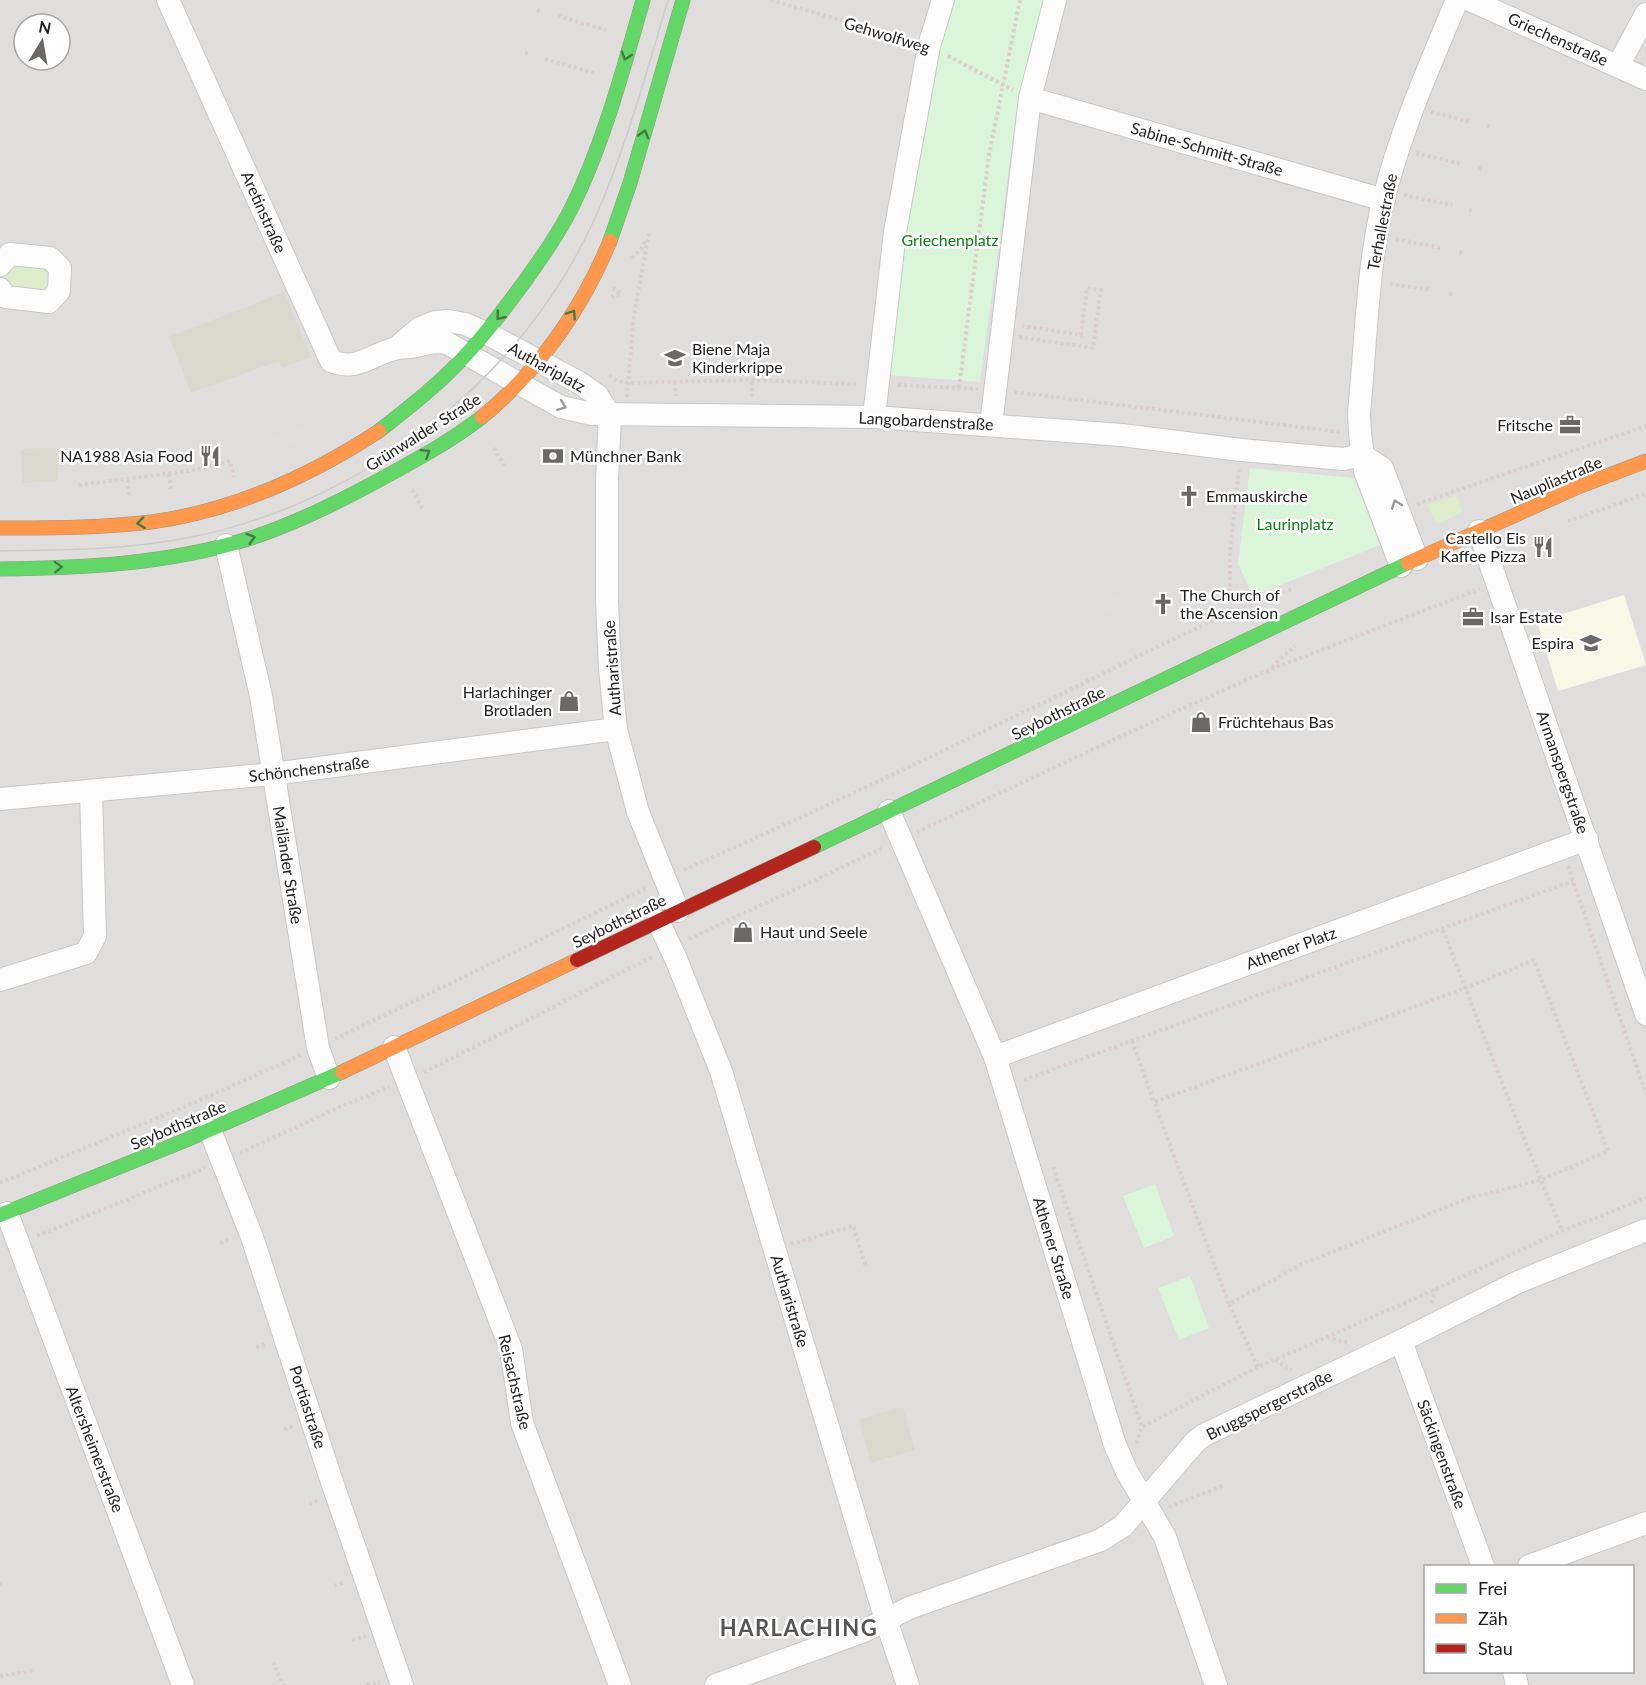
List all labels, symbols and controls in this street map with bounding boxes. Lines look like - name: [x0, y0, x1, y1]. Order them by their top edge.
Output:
- street label: Griechenstraße: [1505, 8, 1611, 69]
- north arrow: [12, 12, 72, 72]
- street label: Gehwolfweg: [842, 12, 933, 57]
- text: N: [37, 16, 53, 37]
- one-way arrow: [621, 50, 634, 61]
- street label: Sabine-Schmitt-Straße: [1129, 118, 1285, 179]
- one-way arrow: [637, 129, 650, 139]
- street label: Aretinstraße: [238, 168, 291, 256]
- street label: Terhallestraße: [1363, 172, 1400, 272]
- park label: Griechenplatz: [901, 230, 999, 249]
- one-way arrow: [496, 309, 507, 320]
- one-way arrow: [564, 309, 575, 320]
- street label: Authariplatz: [505, 338, 589, 396]
- place label: Biene Maja Kinderkrippe: [692, 339, 783, 376]
- school or university icon: Biene Maja Kinderkrippe: [663, 346, 687, 370]
- street label: Grünwalder Straße: [362, 389, 484, 475]
- one-way arrow: [556, 399, 567, 411]
- street label: Langobardenstraße: [858, 407, 994, 434]
- office icon: Fritsche: [1558, 413, 1582, 437]
- place label: Fritsche: [1497, 415, 1553, 434]
- restaurant icon: NA1988 Asia Food: [198, 444, 222, 468]
- bank icon: Münchner Bank: [541, 444, 565, 468]
- place label: NA1988 Asia Food: [60, 446, 193, 465]
- place label: Münchner Bank: [570, 446, 682, 465]
- one-way arrow: [420, 449, 430, 461]
- street label: Naupliastraße: [1507, 452, 1604, 507]
- church icon: Emmauskirche: [1177, 484, 1201, 508]
- place label: Emmauskirche: [1206, 486, 1308, 505]
- one-way arrow: [1391, 499, 1403, 510]
- park label: Laurinplatz: [1256, 514, 1334, 533]
- one-way arrow: [136, 516, 145, 529]
- place label: Castello Eis Kaffee Pizza: [1440, 528, 1526, 565]
- one-way arrow: [245, 533, 256, 545]
- restaurant icon: Castello Eis Kaffee Pizza: [1531, 535, 1555, 559]
- one-way arrow: [54, 561, 63, 574]
- place label: The Church of the Ascension: [1180, 585, 1280, 622]
- church icon: The Church of the Ascension: [1151, 592, 1175, 616]
- office icon: Isar Estate: [1461, 605, 1485, 629]
- place label: Isar Estate: [1490, 607, 1562, 626]
- street label: Autharistraße: [599, 620, 624, 717]
- school or university icon: Espira: [1579, 631, 1603, 655]
- place label: Espira: [1532, 633, 1574, 652]
- place label: Harlachinger Brotladen: [463, 682, 552, 719]
- street label: Seybothstraße: [1008, 682, 1108, 743]
- shop icon: Harlachinger Brotladen: [557, 689, 581, 713]
- street label: Armanspergstraße: [1533, 708, 1593, 836]
- shop icon: Früchtehaus Bas: [1189, 710, 1213, 734]
- place label: Früchtehaus Bas: [1218, 712, 1334, 731]
- street label: Schönchenstraße: [248, 752, 370, 785]
- street label: Mailänder Straße: [270, 804, 307, 925]
- street label: Seybothstraße: [569, 890, 669, 951]
- shop icon: Haut und Seele: [731, 920, 755, 944]
- place label: Haut und Seele: [760, 922, 867, 941]
- street label: Athener Platz: [1243, 922, 1339, 973]
- street label: Seybothstraße: [127, 1096, 228, 1153]
- street label: Athener Straße: [1030, 1194, 1079, 1301]
- street label: Autharistraße: [767, 1252, 814, 1349]
- street label: Reisachstraße: [495, 1332, 536, 1431]
- street label: Portiastraße: [286, 1363, 331, 1451]
- street label: Bruggspergerstraße: [1203, 1366, 1335, 1443]
- street label: Altersheimerstraße: [63, 1383, 128, 1515]
- street label: Säckingenstraße: [1414, 1397, 1471, 1511]
- legend: [1424, 1565, 1634, 1673]
- text: Frei: [1478, 1577, 1507, 1599]
- text: Zäh: [1478, 1607, 1508, 1629]
- district label: HARLACHING: [720, 1614, 878, 1641]
- text: Stau: [1478, 1637, 1513, 1659]

